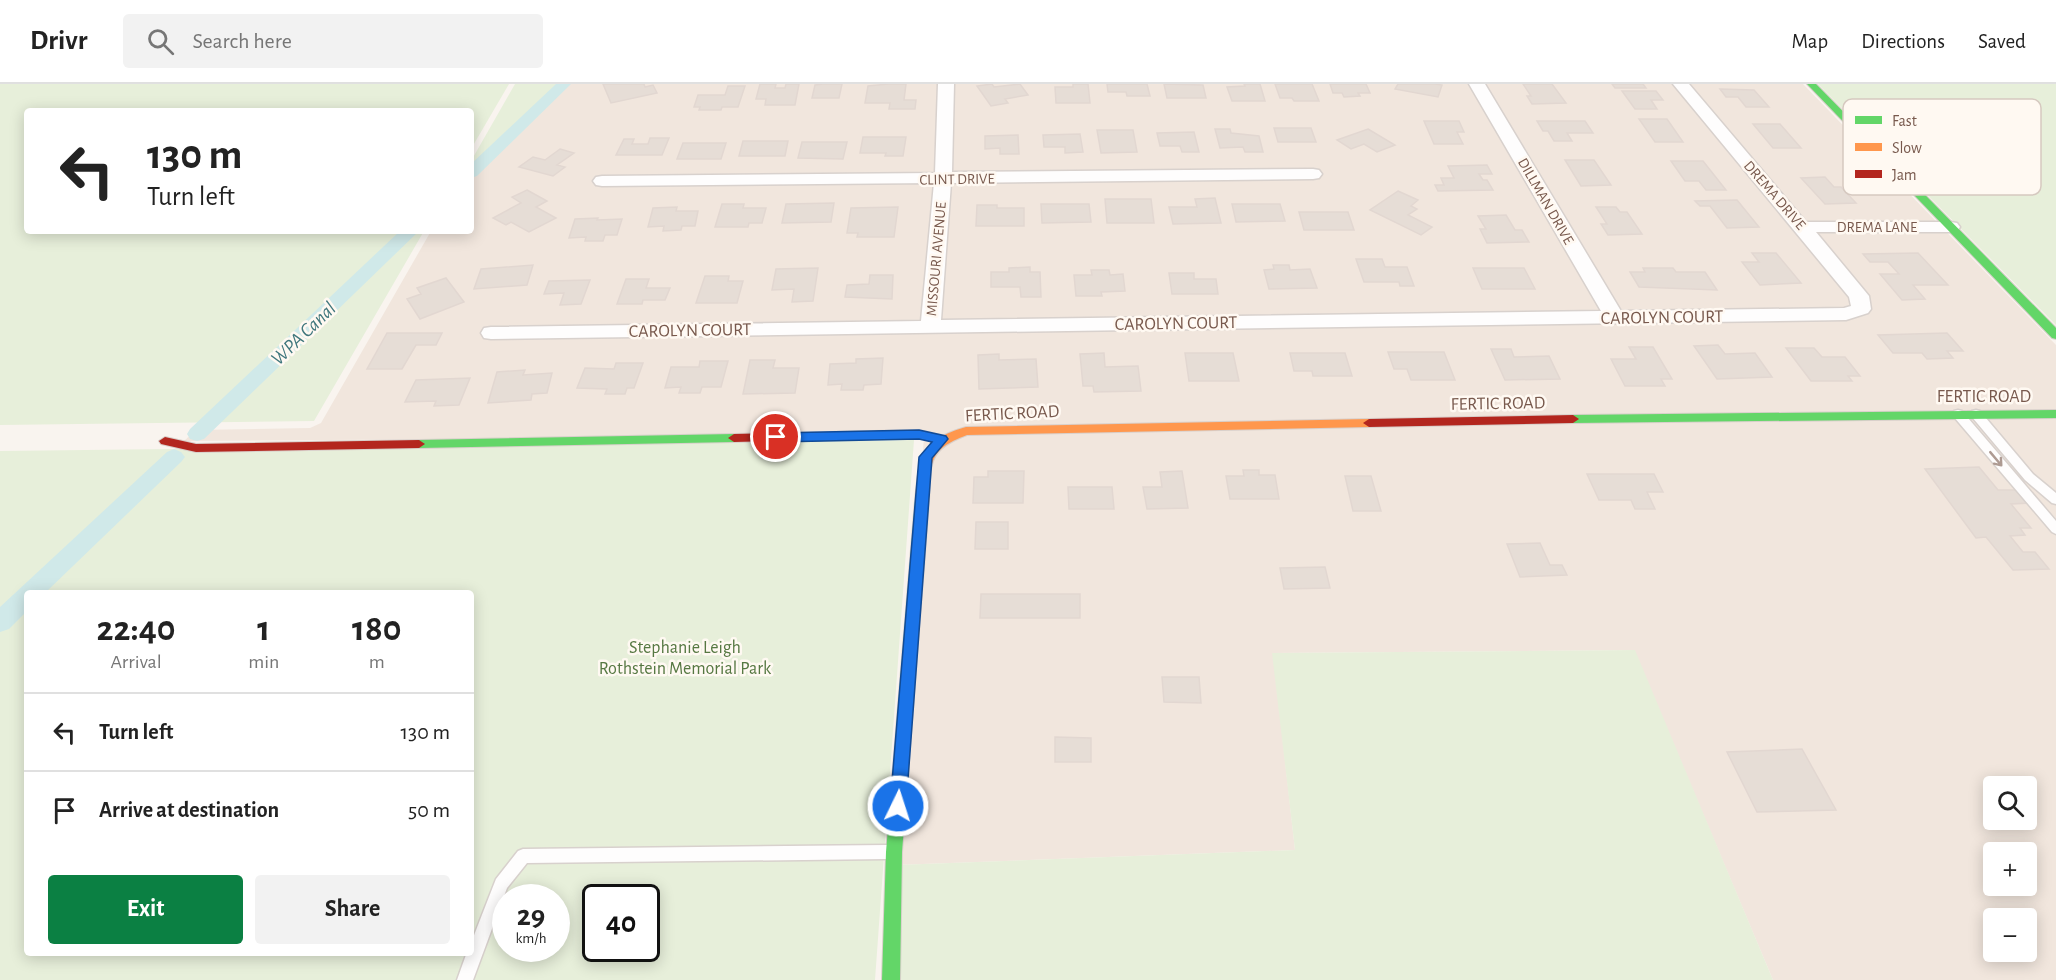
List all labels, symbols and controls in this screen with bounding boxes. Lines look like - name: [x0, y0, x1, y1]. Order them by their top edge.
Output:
- search box: [123, 14, 543, 68]
- icon: search: [144, 25, 177, 58]
- text: Drivr: [30, 27, 87, 55]
- text: Search here: [192, 30, 292, 52]
- text: Map: [1792, 31, 1828, 52]
- text: Directions: [1861, 31, 1945, 52]
- text: Saved: [1978, 31, 2026, 52]
- legend: [1843, 99, 2041, 195]
- text: Fast: [1892, 113, 1917, 129]
- icon: left: [48, 132, 126, 210]
- text: 130 m: [147, 134, 242, 176]
- text: Slow: [1892, 140, 1922, 156]
- street label: DILLMAN DRIVE: [1515, 156, 1576, 247]
- street label: DREMA DRIVE: [1741, 158, 1808, 233]
- text: Jam: [1892, 167, 1917, 183]
- street label: CLINT DRIVE: [919, 171, 995, 188]
- text: Turn left: [147, 183, 235, 210]
- street label: MISSOURI AVENUE: [924, 201, 949, 317]
- street label: DREMA LANE: [1837, 220, 1917, 235]
- water label: WPA Canal: [267, 298, 340, 369]
- street label: CAROLYN COURT: [1601, 308, 1724, 328]
- street label: CAROLYN COURT: [1115, 314, 1238, 334]
- street label: CAROLYN COURT: [629, 321, 752, 341]
- street label: FERTIC ROAD: [1937, 388, 2031, 406]
- street label: FERTIC ROAD: [1451, 394, 1545, 414]
- street label: FERTIC ROAD: [964, 403, 1060, 425]
- pin: [750, 411, 801, 462]
- icon: arrive: [759, 420, 792, 453]
- one-way arrow: [1989, 451, 2003, 466]
- text: 22:40: [97, 611, 176, 647]
- text: 1: [257, 611, 270, 647]
- text: 180: [352, 611, 401, 647]
- park label: Stephanie Leigh Rothstein Memorial Park: [599, 639, 772, 678]
- text: Arrival: [110, 652, 162, 672]
- text: min: [248, 652, 279, 672]
- text: m: [369, 652, 385, 672]
- icon: left: [48, 716, 81, 749]
- text: Turn left: [99, 721, 173, 743]
- text: 130 m: [401, 721, 450, 743]
- position arrow: [866, 774, 930, 838]
- map controls: [1983, 776, 2037, 962]
- button: search: [1983, 776, 2037, 830]
- icon: arrive: [48, 794, 81, 827]
- text: Arrive at destination: [99, 799, 279, 821]
- text: 50 m: [408, 799, 450, 821]
- button: +: [1983, 842, 2037, 896]
- button: Exit: [48, 875, 243, 944]
- button: Share: [255, 875, 450, 944]
- speed limit sign: 40: [582, 884, 660, 962]
- text: 29: [517, 901, 545, 931]
- button: −: [1983, 908, 2037, 962]
- text: km/h: [516, 931, 546, 946]

